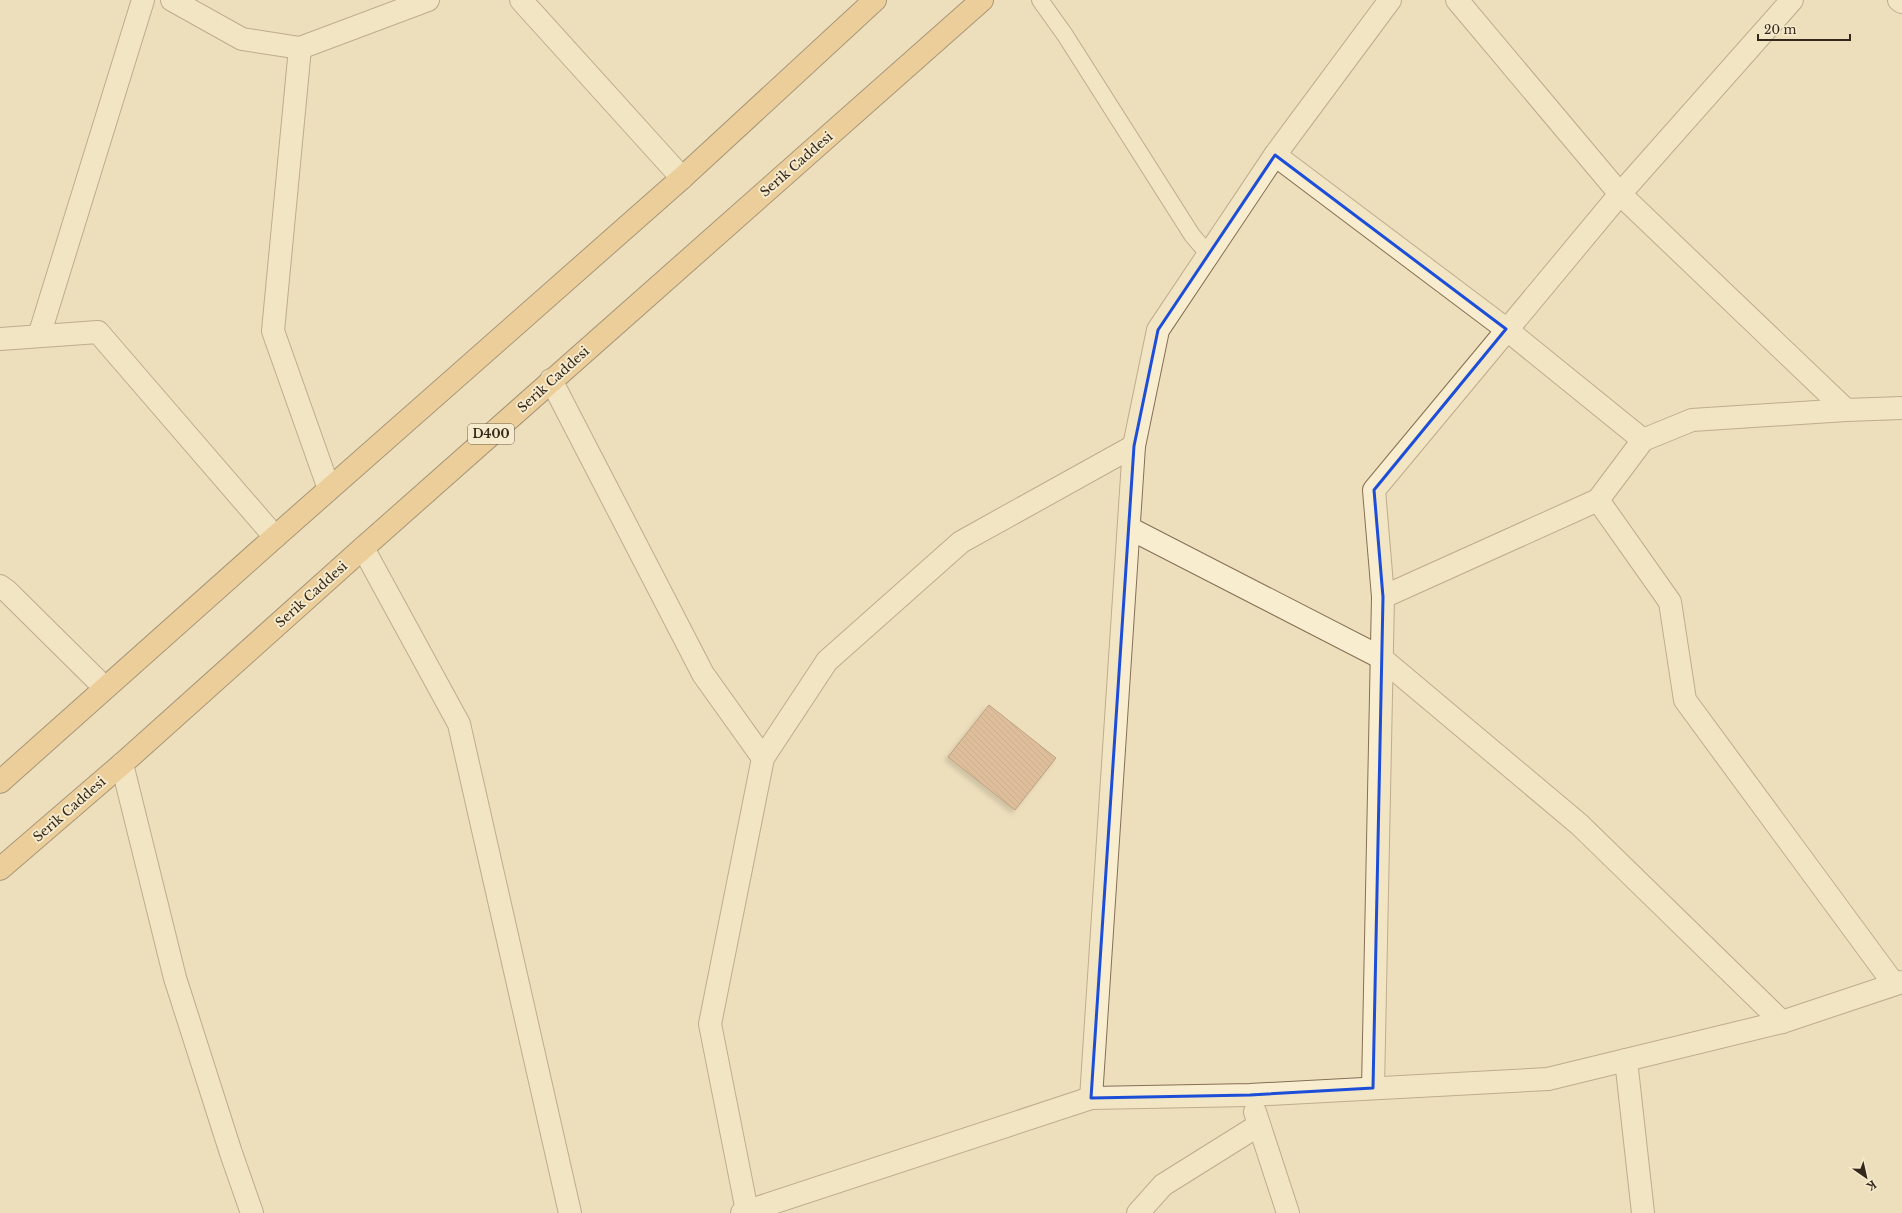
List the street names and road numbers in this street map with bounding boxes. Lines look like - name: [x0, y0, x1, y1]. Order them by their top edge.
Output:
- street label: Serik Caddesi: [756, 128, 837, 201]
- street label: Serik Caddesi: [514, 342, 593, 416]
- road number: D400: [468, 424, 514, 444]
- street label: Serik Caddesi: [272, 557, 351, 631]
- street label: Serik Caddesi: [29, 773, 110, 846]

